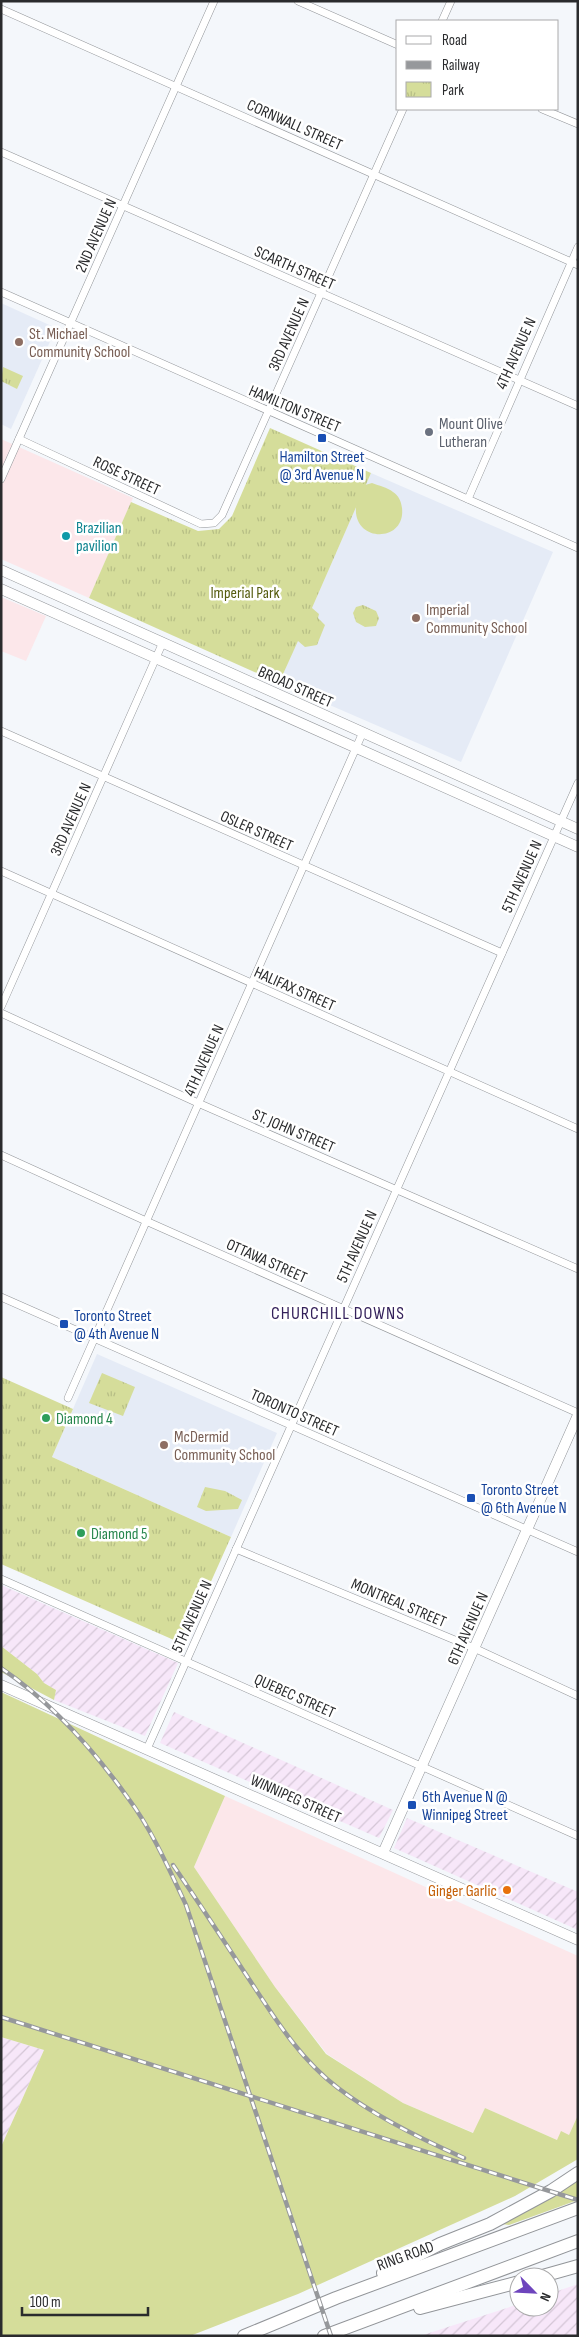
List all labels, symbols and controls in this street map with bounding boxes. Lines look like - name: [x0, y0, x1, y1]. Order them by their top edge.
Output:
- legend: [396, 20, 559, 110]
- text: Road: [442, 31, 467, 50]
- text: Railway: [442, 56, 480, 75]
- text: Park: [442, 81, 464, 100]
- street label: CORNWALL STREET: [244, 96, 346, 155]
- street label: 2ND AVENUE N: [72, 196, 121, 275]
- street label: SCARTH STREET: [251, 242, 338, 295]
- street label: 3RD AVENUE N: [265, 295, 314, 374]
- street label: 4TH AVENUE N: [492, 315, 541, 392]
- place label: St. Michael Community School: [29, 325, 130, 362]
- marker: St. Michael Community School: [13, 336, 25, 348]
- street label: HAMILTON STREET: [246, 382, 344, 437]
- place label: Mount Olive Lutheran: [439, 415, 503, 452]
- marker: Mount Olive Lutheran: [423, 426, 435, 438]
- marker: Hamilton Street @ 3rd Avenue N: [316, 432, 328, 444]
- place label: Hamilton Street @ 3rd Avenue N: [279, 448, 365, 485]
- street label: ROSE STREET: [90, 453, 163, 500]
- place label: Brazilian pavilion: [76, 519, 122, 556]
- marker: Brazilian pavilion: [60, 530, 72, 542]
- park label: Imperial Park: [210, 584, 280, 603]
- place label: Imperial Community School: [426, 601, 527, 638]
- marker: Imperial Community School: [410, 612, 422, 624]
- street label: BROAD STREET: [255, 662, 336, 712]
- street label: 3RD AVENUE N: [47, 780, 96, 859]
- street label: OSLER STREET: [217, 807, 296, 856]
- street label: 5TH AVENUE N: [498, 838, 547, 916]
- street label: HALIFAX STREET: [251, 963, 338, 1016]
- street label: 4TH AVENUE N: [180, 1022, 229, 1099]
- street label: ST. JOHN STREET: [249, 1105, 338, 1157]
- street label: 5TH AVENUE N: [333, 1208, 382, 1286]
- street label: OTTAWA STREET: [223, 1235, 310, 1288]
- district label: CHURCHILL DOWNS: [271, 1303, 405, 1324]
- place label: Toronto Street @ 4th Avenue N: [74, 1307, 159, 1344]
- marker: Toronto Street @ 4th Avenue N: [58, 1318, 70, 1330]
- street label: TORONTO STREET: [247, 1385, 342, 1441]
- place label: Diamond 4: [56, 1410, 113, 1429]
- marker: Diamond 4: [40, 1412, 52, 1424]
- place label: McDermid Community School: [174, 1428, 275, 1465]
- marker: McDermid Community School: [158, 1439, 170, 1451]
- place label: Toronto Street @ 6th Avenue N: [481, 1481, 567, 1518]
- marker: Toronto Street @ 6th Avenue N: [465, 1492, 477, 1504]
- place label: Diamond 5: [91, 1525, 147, 1544]
- marker: Diamond 5: [75, 1527, 87, 1539]
- street label: MONTREAL STREET: [348, 1575, 449, 1632]
- street label: 5TH AVENUE N: [168, 1578, 217, 1656]
- street label: 6TH AVENUE N: [444, 1589, 493, 1668]
- street label: QUEBEC STREET: [251, 1670, 338, 1723]
- street label: WINNIPEG STREET: [247, 1771, 344, 1828]
- place label: 6th Avenue N @ Winnipeg Street: [422, 1788, 508, 1825]
- marker: 6th Avenue N @ Winnipeg Street: [406, 1799, 418, 1811]
- place label: Ginger Garlic: [428, 1882, 497, 1901]
- marker: Ginger Garlic: [501, 1884, 513, 1896]
- street label: RING ROAD: [374, 2237, 437, 2275]
- north arrow: [509, 2267, 559, 2317]
- scale bar: [22, 2284, 149, 2316]
- text: N: [536, 2290, 555, 2304]
- text: 100 m: [30, 2293, 61, 2312]

